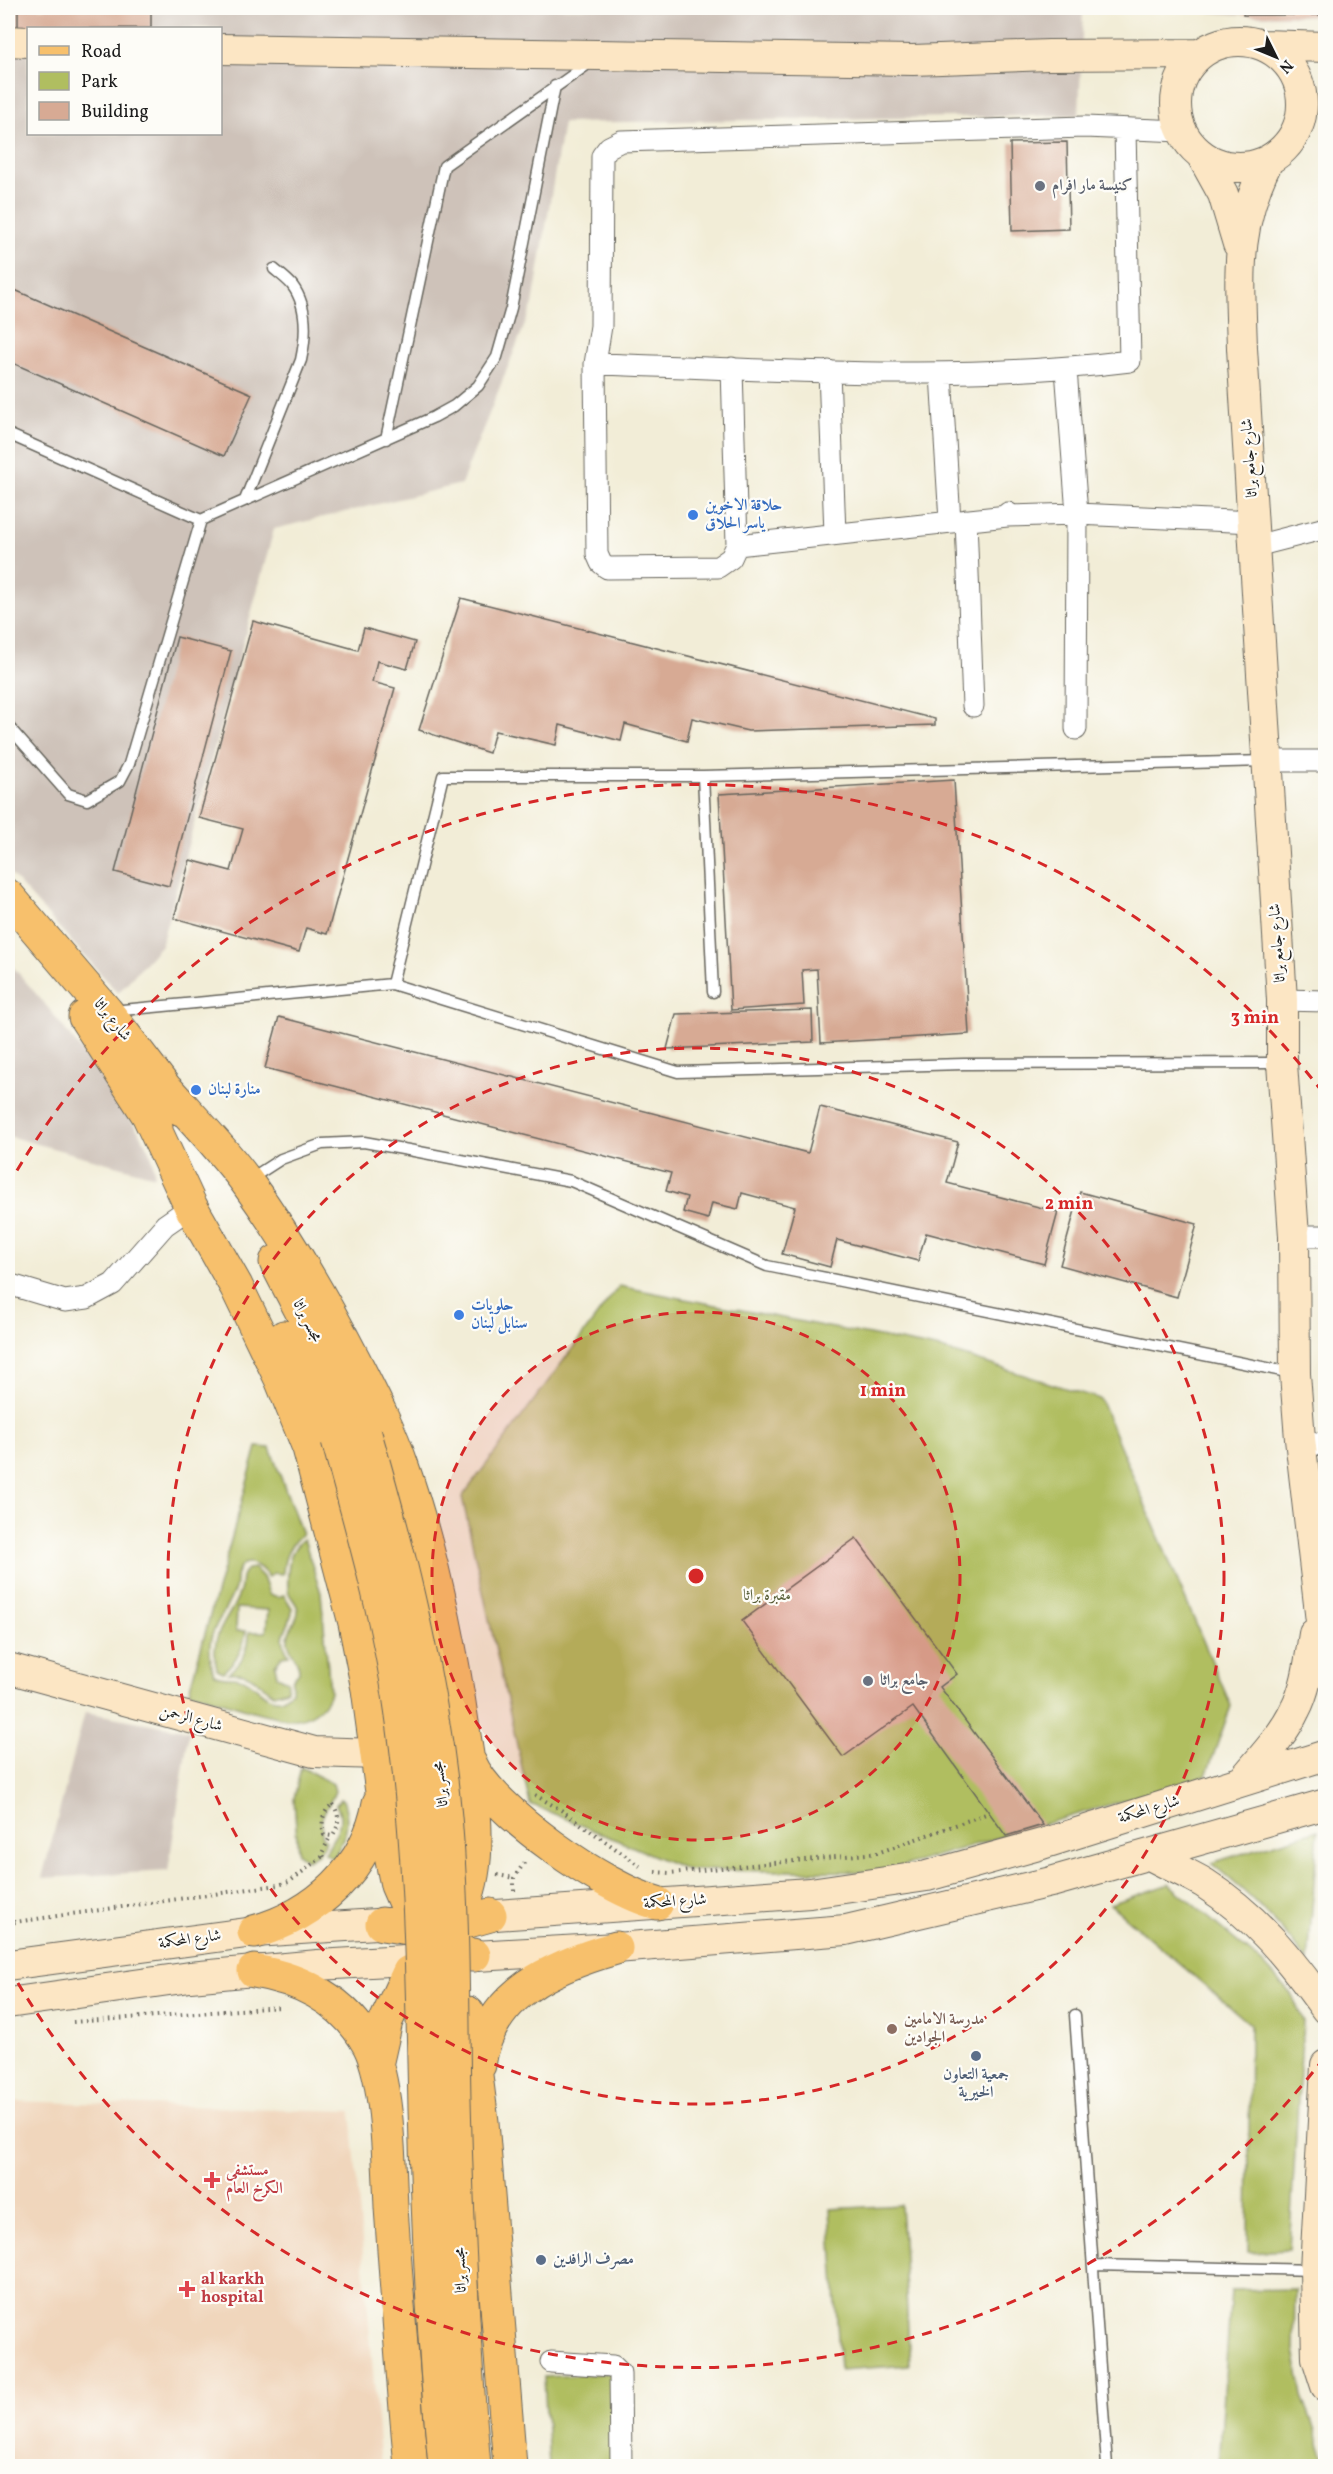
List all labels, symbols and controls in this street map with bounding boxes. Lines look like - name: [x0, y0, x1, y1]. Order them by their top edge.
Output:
- legend: [27, 27, 222, 135]
- north arrow: [1246, 27, 1306, 87]
- text: Road: [81, 40, 122, 65]
- text: N: [1273, 54, 1298, 78]
- text: Park: [81, 70, 118, 95]
- text: Building: [81, 100, 149, 125]
- place label: كنيسة مار افرام: [1052, 175, 1133, 199]
- marker: كنيسة مار افرام: [1033, 179, 1047, 193]
- street label: شارع جامع براثا: [1236, 417, 1267, 498]
- place label: حلاقة الاخوين ياسر الحلاق: [705, 495, 783, 535]
- marker: حلاقة الاخوين ياسر الحلاق: [686, 508, 700, 522]
- street label: شارع جامع براثا: [1264, 902, 1295, 983]
- street label: شارع براثا: [87, 994, 136, 1047]
- text: 3 min: [1231, 1006, 1279, 1031]
- place label: منارة لبنان: [208, 1079, 261, 1101]
- marker: منارة لبنان: [189, 1083, 203, 1097]
- text: 2 min: [1045, 1192, 1093, 1217]
- place label: حلويات سنابل لبنان: [471, 1295, 528, 1335]
- street label: مجسر براثا: [287, 1296, 328, 1347]
- marker: حلويات سنابل لبنان: [452, 1308, 466, 1322]
- text: 1 min: [860, 1379, 906, 1404]
- centre of rings: [686, 1566, 706, 1586]
- park label: مقبرة براثا: [743, 1585, 791, 1607]
- place label: جامع براثا: [880, 1670, 929, 1695]
- marker: جامع براثا: [861, 1674, 875, 1688]
- street label: شارع الرحمن: [157, 1700, 225, 1739]
- street label: مجسر براثا: [427, 1760, 455, 1808]
- street label: شارع المحكمة: [1116, 1790, 1183, 1831]
- street label: شارع المحكمة: [643, 1889, 707, 1916]
- street label: شارع المحكمة: [157, 1925, 223, 1956]
- place label: مدرسة الامامين الجوادين: [904, 2009, 985, 2049]
- marker: مدرسة الامامين الجوادين: [885, 2022, 899, 2036]
- marker: جمعية التعاون الخيرية: [969, 2049, 983, 2063]
- place label: جمعية التعاون الخيرية: [943, 2064, 1009, 2104]
- place label: مستشفى الكرخ العام: [225, 2160, 283, 2202]
- marker: مستشفى الكرخ العام: [203, 2171, 221, 2189]
- street label: مجسر براثا: [449, 2247, 473, 2293]
- place label: مصرف الرافدين: [553, 2249, 634, 2271]
- marker: مصرف الرافدين: [534, 2253, 548, 2267]
- place label: al karkh hospital: [201, 2269, 265, 2309]
- marker: al karkh hospital: [178, 2280, 196, 2298]

